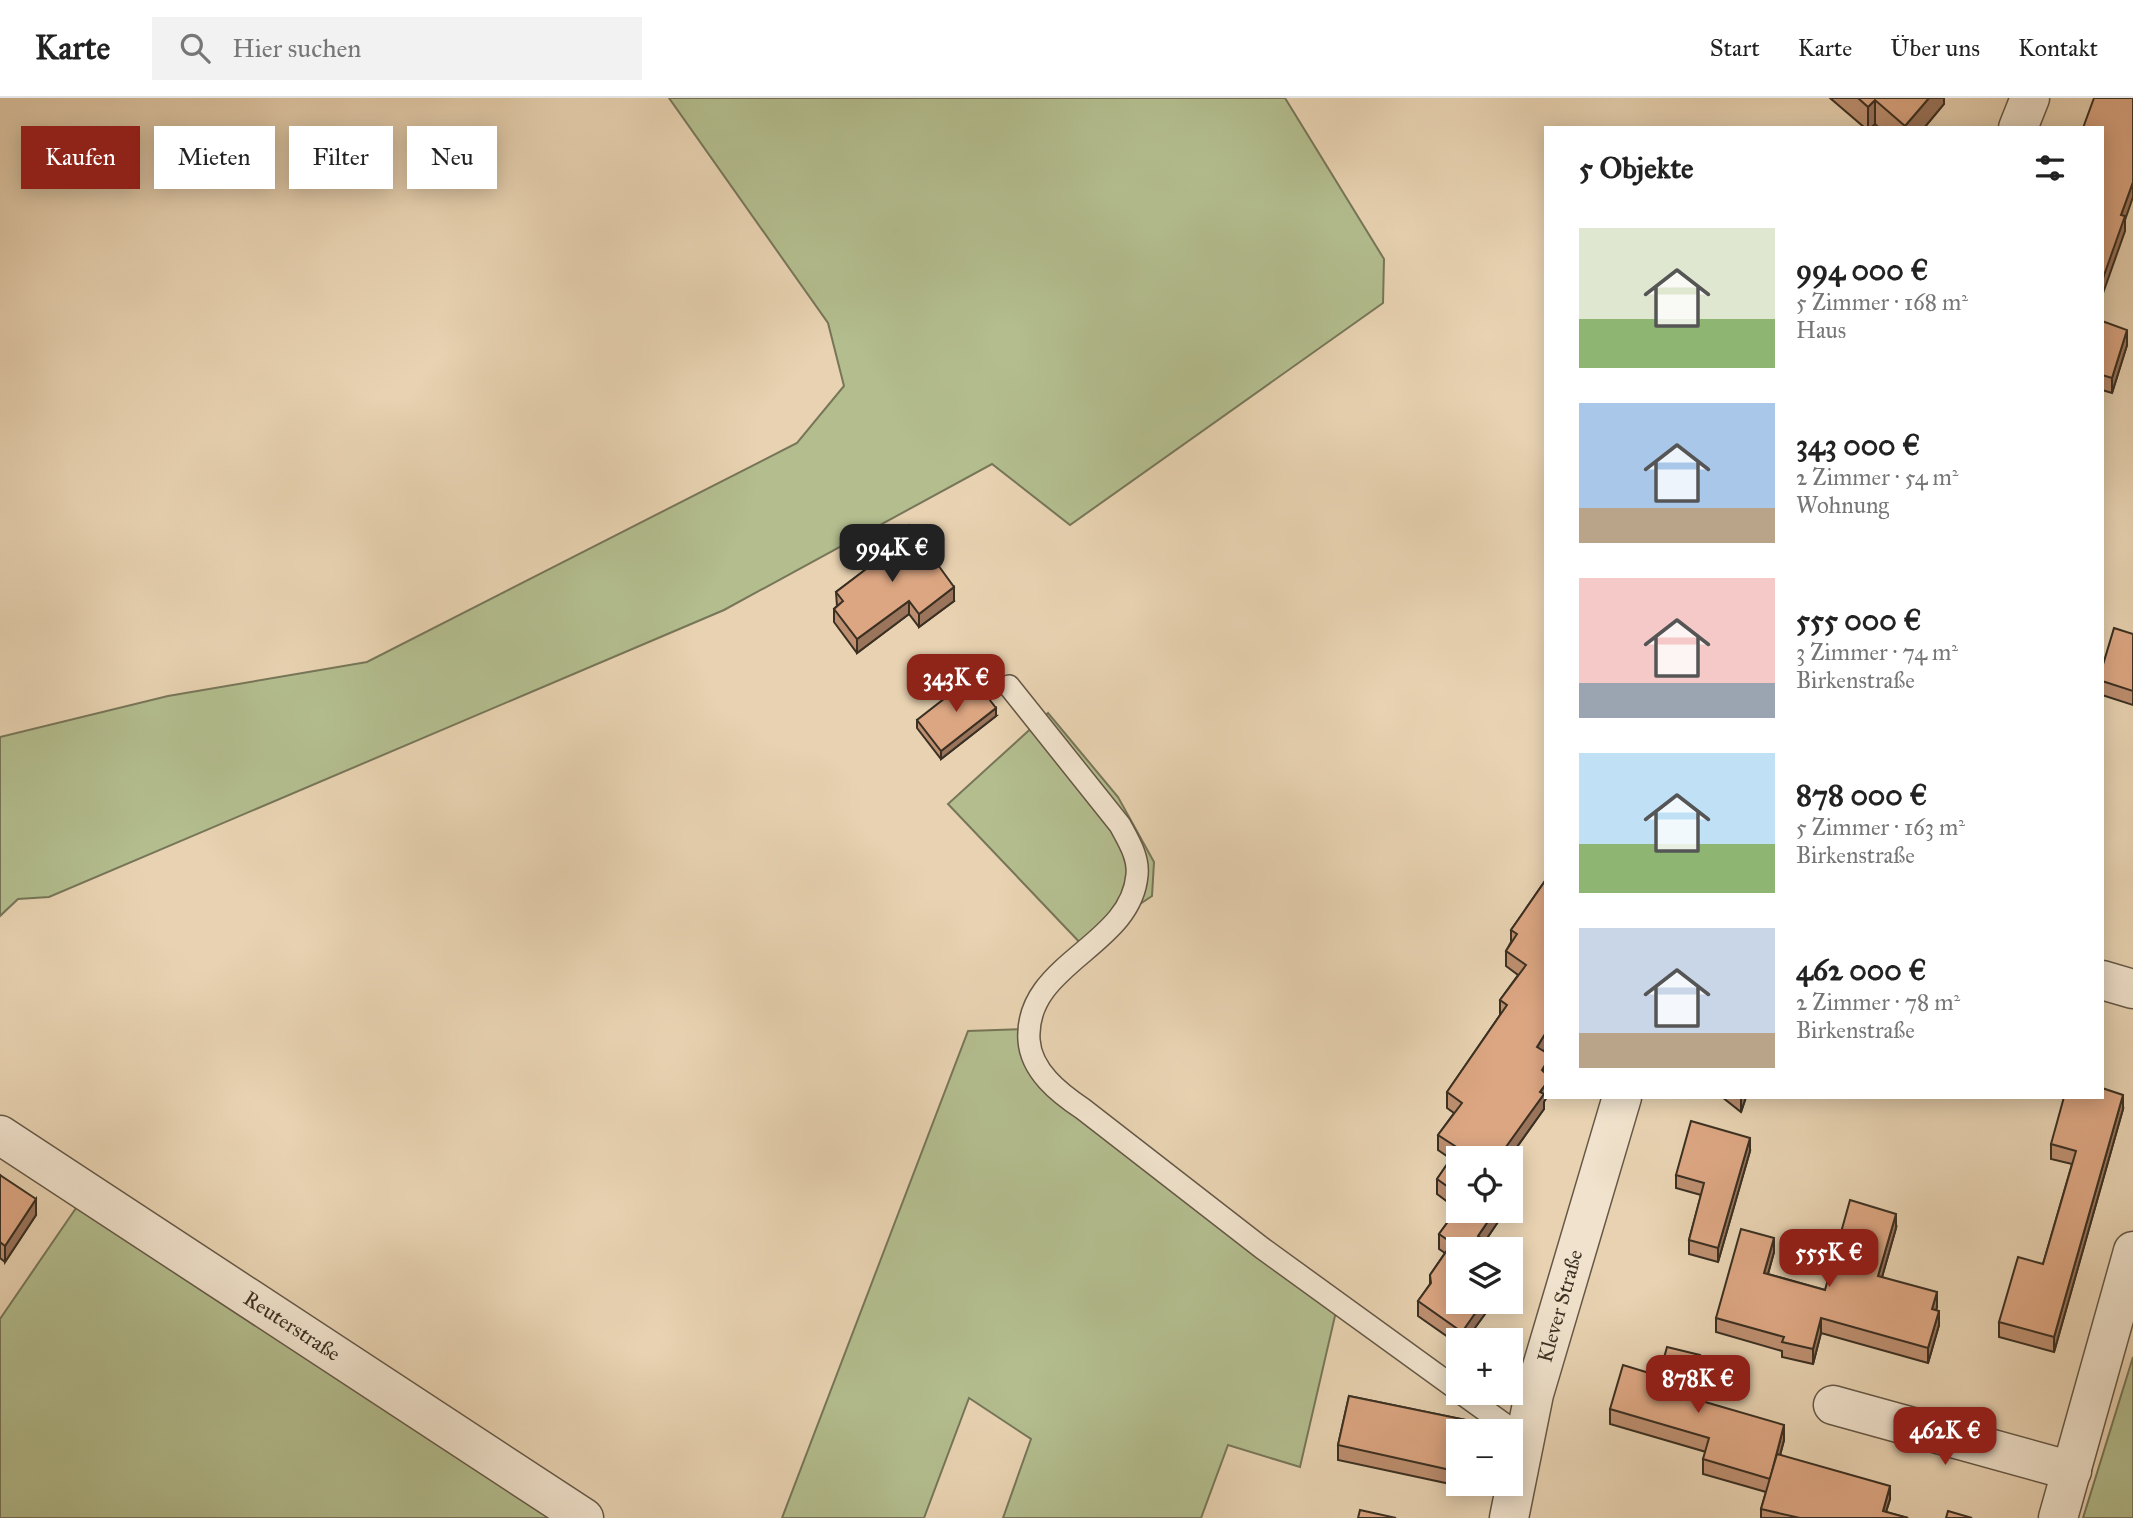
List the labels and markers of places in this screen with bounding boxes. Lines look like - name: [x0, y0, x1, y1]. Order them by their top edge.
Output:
- pin: 994K €: [835, 524, 949, 584]
- pin: 343K €: [899, 654, 1013, 714]
- pin: 555K €: [1772, 1230, 1886, 1289]
- pin: 878K €: [1641, 1356, 1755, 1415]
- pin: 462K €: [1888, 1408, 2002, 1467]

